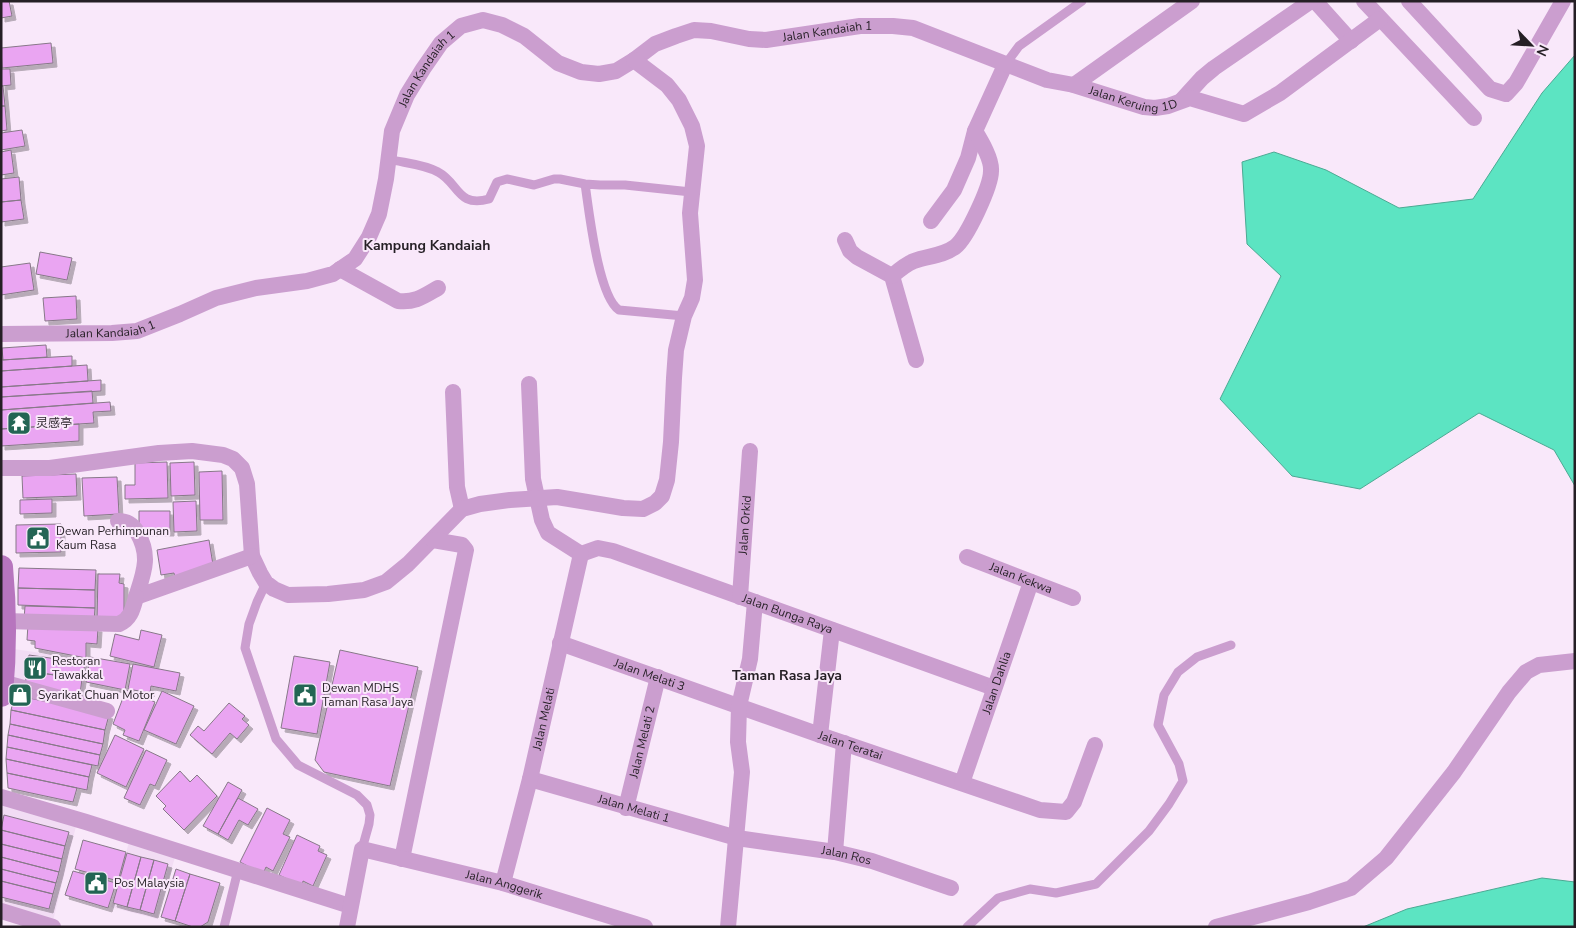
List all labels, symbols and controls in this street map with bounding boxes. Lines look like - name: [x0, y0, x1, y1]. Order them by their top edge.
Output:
- street label: Jalan Kandaiah 1: [780, 18, 872, 46]
- north arrow: [1506, 20, 1556, 70]
- street label: Jalan Kandaiah 1: [394, 27, 458, 111]
- text: N: [1532, 42, 1553, 59]
- street label: Jalan Keruing 1D: [1086, 82, 1180, 116]
- district label: Kampung Kandaiah: [364, 236, 490, 255]
- street label: Jalan Kandaiah 1: [65, 317, 158, 341]
- temple icon: 灵感亭: [6, 410, 32, 436]
- place label: 灵感亭: [36, 415, 72, 431]
- street label: Jalan Orkid: [735, 495, 755, 556]
- place label: Dewan Perhimpunan Kaum Rasa: [56, 523, 169, 553]
- public building icon: Dewan Perhimpunan Kaum Rasa: [25, 525, 51, 551]
- street label: Jalan Kekwa: [986, 558, 1055, 597]
- street label: Jalan Bunga Raya: [739, 590, 835, 637]
- street label: Jalan Dahlia: [978, 649, 1015, 717]
- place label: Restoran Tawakkal: [52, 653, 103, 683]
- street label: Jalan Melati 3: [611, 654, 687, 695]
- restaurant icon: Restoran Tawakkal: [22, 655, 48, 681]
- district label: Taman Rasa Jaya: [732, 666, 842, 685]
- place label: Dewan MDHS Taman Rasa Jaya: [322, 680, 413, 710]
- shop icon: Syarikat Chuan Motor: [7, 682, 33, 708]
- public building icon: Dewan MDHS Taman Rasa Jaya: [292, 682, 318, 708]
- street label: Jalan Melati: [529, 686, 558, 753]
- place label: Syarikat Chuan Motor: [38, 687, 155, 703]
- street label: Jalan Melati 2: [625, 704, 659, 781]
- street label: Jalan Teratai: [815, 727, 885, 764]
- street label: Jalan Melati 1: [595, 790, 672, 826]
- street label: Jalan Ros: [820, 842, 873, 869]
- street label: Jalan Anggerik: [463, 866, 546, 903]
- public building icon: Pos Malaysia: [83, 870, 109, 896]
- place label: Pos Malaysia: [114, 875, 184, 891]

